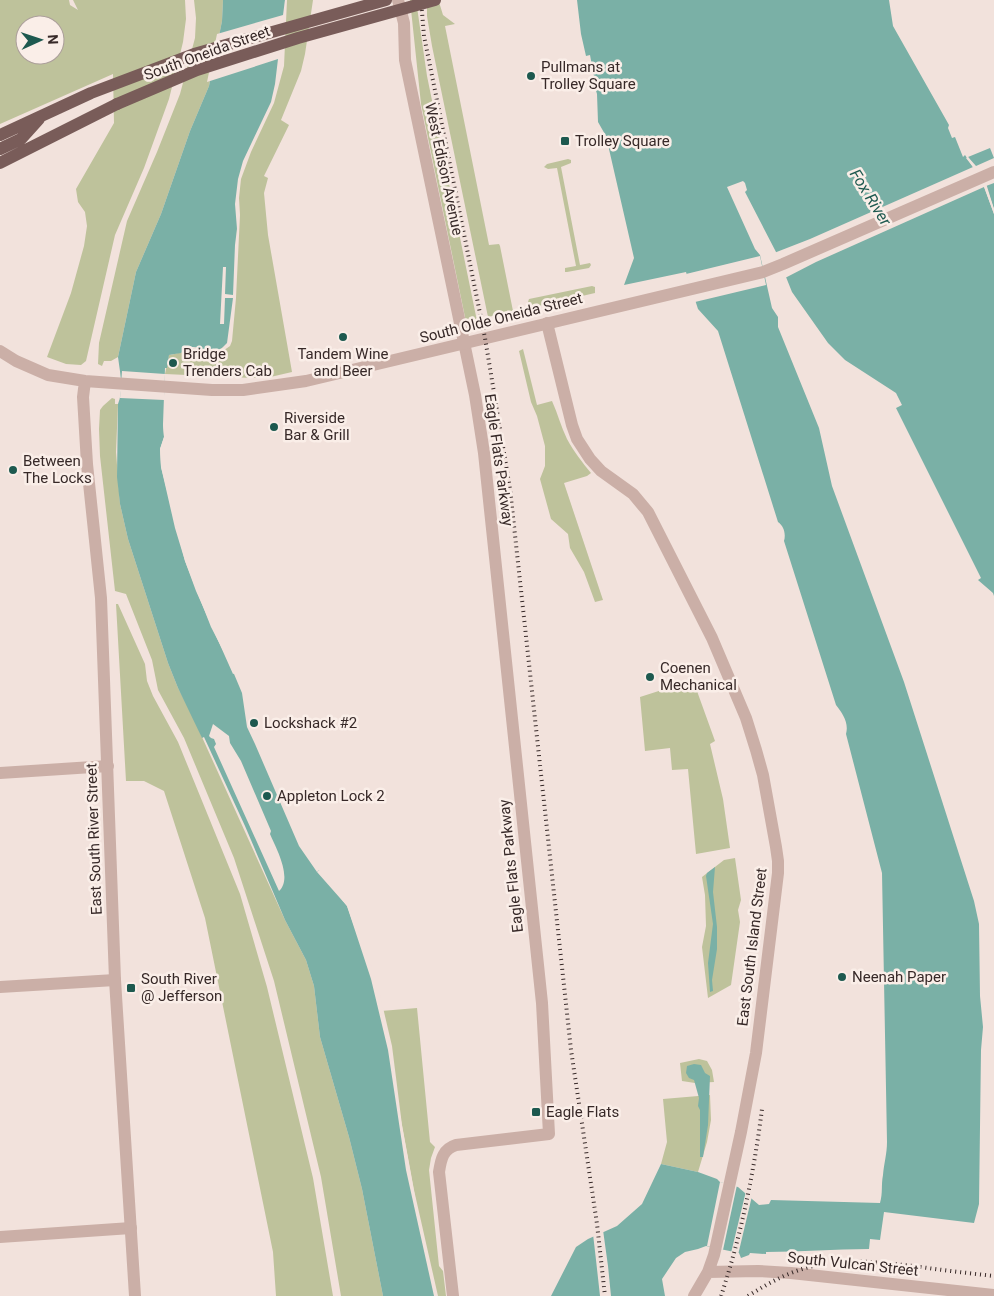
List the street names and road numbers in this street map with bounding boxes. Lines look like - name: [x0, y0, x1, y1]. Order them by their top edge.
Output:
- street label: South Oneida Street: [142, 22, 273, 84]
- street label: West Edison Avenue: [421, 101, 467, 237]
- street label: South Olde Oneida Street: [418, 289, 584, 347]
- street label: Eagle Flats Parkway: [481, 393, 517, 527]
- street label: East South River Street: [82, 763, 106, 915]
- street label: Eagle Flats Parkway: [495, 799, 527, 933]
- street label: East South Island Street: [733, 867, 771, 1027]
- street label: South Vulcan Street: [787, 1248, 919, 1280]

